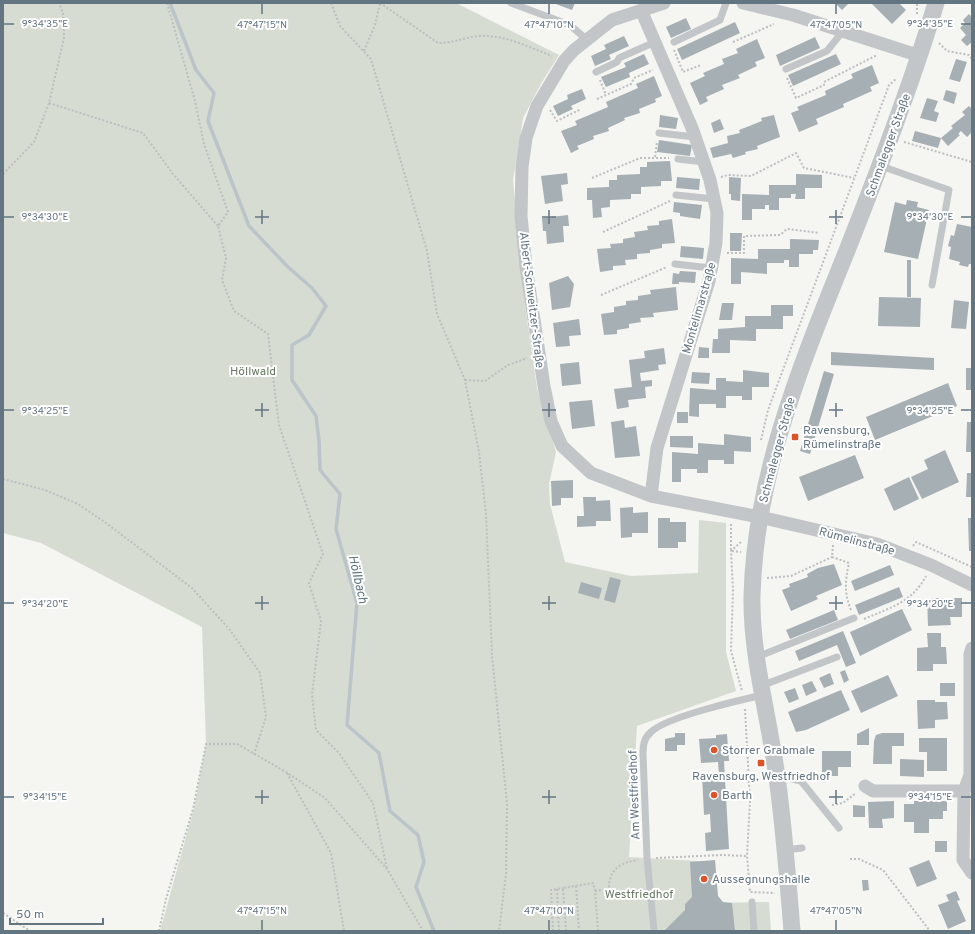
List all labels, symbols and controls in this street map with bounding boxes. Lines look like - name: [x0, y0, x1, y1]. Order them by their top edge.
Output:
- text: 9°34'35"E: [22, 18, 68, 31]
- text: 9°34'35"E: [907, 18, 953, 31]
- text: 47°47'15"N: [237, 19, 287, 32]
- text: 47°47'10"N: [524, 19, 574, 32]
- text: 47°47'05"N: [810, 19, 862, 32]
- street label: Schmalegger Straße: [863, 92, 915, 199]
- text: 9°34'30"E: [22, 211, 68, 224]
- text: 9°34'30"E: [907, 211, 953, 224]
- street label: Albert-Schweitzer-Straße: [515, 231, 547, 369]
- street label: Montelimarstraße: [679, 261, 721, 356]
- park label: Höllwald: [230, 364, 276, 380]
- street label: Schmalegger Straße: [756, 396, 800, 505]
- text: 9°34'25"E: [22, 405, 68, 418]
- text: 9°34'25"E: [907, 405, 953, 418]
- place label: Ravensburg, Rümelinstraße: [803, 423, 881, 453]
- marker: Ravensburg, Rümelinstraße: [790, 432, 800, 442]
- street label: Rümelinstraße: [817, 524, 896, 560]
- water label: Höllbach: [344, 554, 370, 605]
- text: 9°34'20"E: [22, 598, 69, 611]
- text: 9°34'20"E: [907, 598, 954, 611]
- place label: Storrer Grabmale: [722, 743, 815, 759]
- marker: Storrer Grabmale: [709, 745, 719, 755]
- street label: Am Westfriedhof: [625, 750, 645, 840]
- marker: Ravensburg, Westfriedhof: [756, 758, 766, 768]
- place label: Ravensburg, Westfriedhof: [692, 769, 830, 785]
- place label: Barth: [722, 788, 752, 804]
- marker: Barth: [709, 790, 719, 800]
- text: 9°34'15"E: [23, 791, 67, 804]
- text: 9°34'15"E: [908, 791, 952, 804]
- place label: Aussegnungshalle: [712, 872, 810, 888]
- marker: Aussegnungshalle: [699, 874, 709, 884]
- park label: Westfriedhof: [605, 887, 673, 903]
- scale bar: [10, 900, 103, 926]
- text: 47°47'15"N: [237, 905, 287, 918]
- text: 47°47'10"N: [524, 905, 574, 918]
- text: 47°47'05"N: [810, 905, 862, 918]
- text: 50 m: [16, 907, 44, 923]

